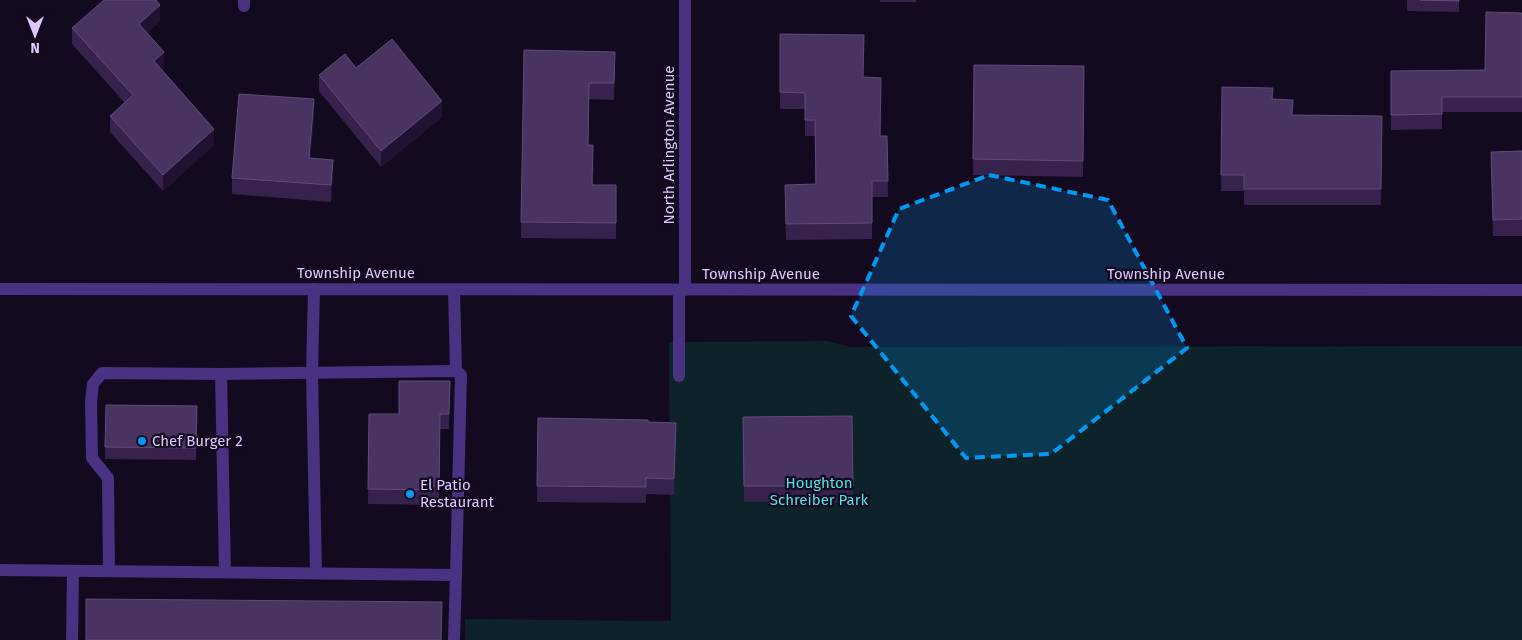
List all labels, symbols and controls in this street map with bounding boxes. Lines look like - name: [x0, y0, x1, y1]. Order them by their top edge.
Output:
- north arrow: [10, 10, 60, 60]
- text: N: [30, 39, 40, 56]
- street label: North Arlington Avenue: [660, 65, 678, 225]
- street label: Township Avenue: [297, 264, 415, 282]
- street label: Township Avenue: [702, 265, 820, 283]
- street label: Township Avenue: [1107, 265, 1225, 283]
- place label: Chef Burger 2: [152, 432, 243, 450]
- marker: Chef Burger 2: [136, 435, 148, 447]
- park label: Houghton Schreiber Park: [770, 474, 868, 509]
- place label: El Patio Restaurant: [420, 476, 494, 511]
- marker: El Patio Restaurant: [404, 488, 416, 500]

